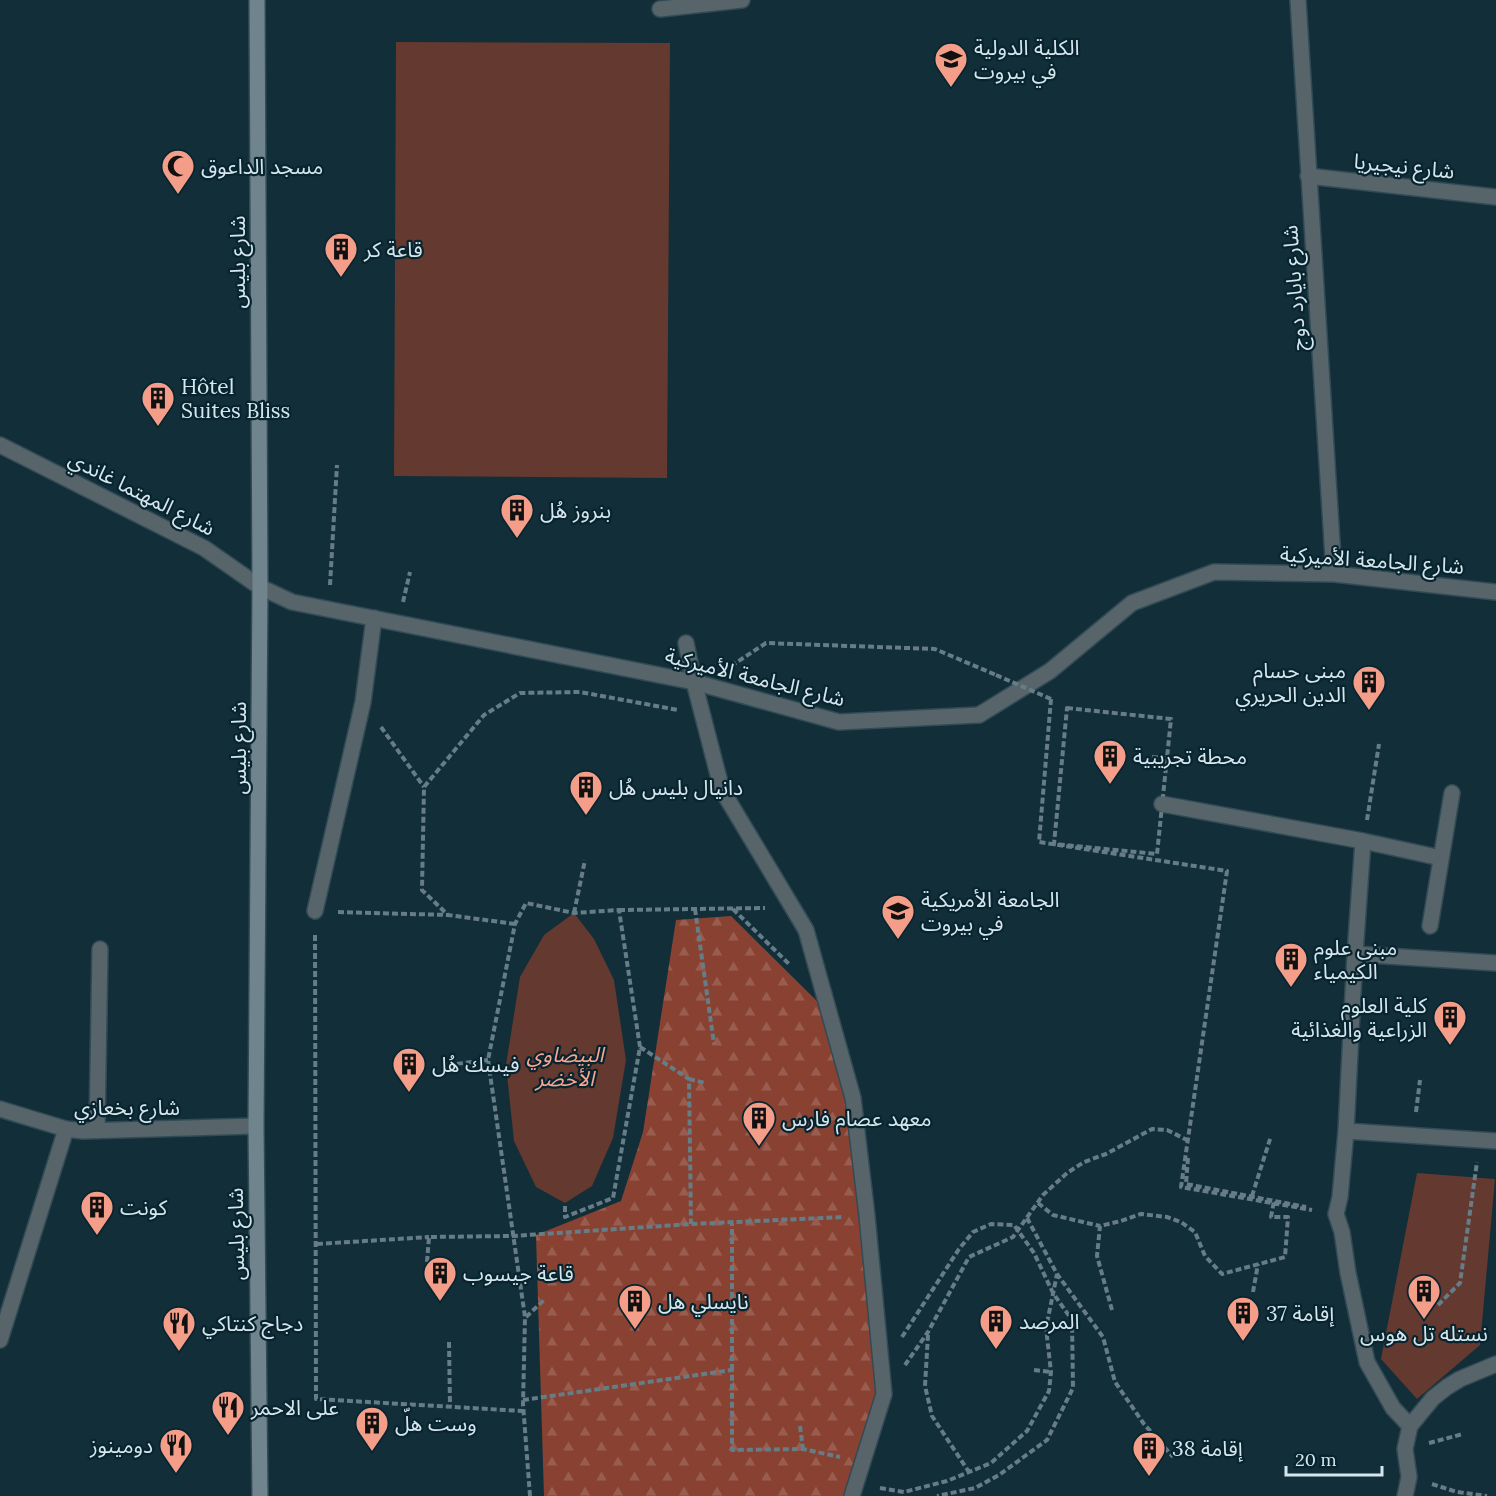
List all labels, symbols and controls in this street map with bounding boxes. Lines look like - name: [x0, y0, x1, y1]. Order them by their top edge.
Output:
- place label: الكلية الدولية في بيروت: [974, 34, 1080, 87]
- school or university icon: الكلية الدولية في بيروت: [933, 41, 969, 88]
- street label: شارع نيجيريا: [1352, 147, 1456, 187]
- mosque icon: مسجد الداعوق: [160, 148, 196, 195]
- place label: مسجد الداعوق: [201, 153, 323, 180]
- street label: شارع بليس: [224, 216, 253, 308]
- street label: شارع بايارد دوج: [1276, 224, 1314, 352]
- building icon: قاعة كر: [323, 231, 359, 278]
- place label: قاعة كر: [363, 236, 423, 263]
- place label: Hôtel Suites Bliss: [181, 373, 290, 424]
- building icon: Hôtel Suites Bliss: [140, 380, 176, 427]
- street label: شارع المهتما غاندي: [63, 444, 220, 544]
- building icon: بنروز هُل: [499, 492, 535, 539]
- place label: بنروز هُل: [540, 497, 611, 524]
- street label: شارع الجامعة الأميركية: [1279, 540, 1465, 582]
- street label: شارع الجامعة الأميركية: [662, 642, 848, 714]
- place label: مبنى حسام الدين الحريري: [1235, 657, 1346, 710]
- building icon: مبنى حسام الدين الحريري: [1351, 664, 1387, 711]
- street label: شارع بليس: [225, 702, 254, 794]
- building icon: محطة تجريبية: [1092, 738, 1128, 785]
- place label: محطة تجريبية: [1133, 743, 1247, 770]
- building icon: دانيال بليس هُل: [568, 769, 604, 816]
- place label: دانيال بليس هُل: [609, 774, 743, 801]
- place label: الجامعة الأمريكية في بيروت: [921, 886, 1060, 939]
- school or university icon: الجامعة الأمريكية في بيروت: [880, 893, 916, 940]
- place label: مبنى علوم الكيمياء: [1314, 934, 1397, 985]
- building icon: مبنى علوم الكيمياء: [1273, 941, 1309, 988]
- place label: كلية العلوم الزراعية والغذائية: [1291, 992, 1427, 1043]
- building icon: كلية العلوم الزراعية والغذائية: [1432, 999, 1468, 1046]
- park label: البيضاوي الأخضر: [527, 1041, 605, 1092]
- building icon: فيسك هُل: [391, 1046, 427, 1093]
- place label: فيسك هُل: [432, 1051, 519, 1078]
- street label: شارع بخعازي: [74, 1094, 180, 1123]
- building icon: معهد عصام فارس: [741, 1100, 777, 1147]
- place label: معهد عصام فارس: [782, 1105, 932, 1135]
- street label: شارع بليس: [222, 1187, 252, 1281]
- building icon: كونت: [79, 1189, 115, 1236]
- place label: كونت: [120, 1194, 168, 1221]
- building icon: قاعة جيسوب: [422, 1255, 458, 1302]
- place label: قاعة جيسوب: [463, 1260, 574, 1287]
- building icon: نستله تل هوس: [1406, 1273, 1442, 1320]
- building icon: نايسلي هل: [617, 1283, 653, 1330]
- place label: نايسلي هل: [658, 1288, 749, 1317]
- building icon: إقامة 37: [1225, 1295, 1261, 1342]
- place label: إقامة 37: [1266, 1300, 1335, 1327]
- building icon: المرصد: [978, 1303, 1014, 1350]
- restaurant icon: دجاج كنتاكي: [161, 1305, 197, 1352]
- place label: المرصد: [1019, 1308, 1079, 1335]
- place label: دجاج كنتاكي: [202, 1310, 303, 1339]
- place label: نستله تل هوس: [1360, 1320, 1488, 1347]
- restaurant icon: علی الاحمر: [210, 1389, 246, 1436]
- place label: علی الاحمر: [250, 1394, 339, 1421]
- building icon: وست هلّ: [354, 1405, 390, 1452]
- place label: وست هلّ: [395, 1407, 477, 1437]
- restaurant icon: دومينوز: [158, 1427, 194, 1474]
- building icon: إقامة 38: [1131, 1430, 1167, 1477]
- place label: دومينوز: [89, 1432, 153, 1459]
- place label: إقامة 38: [1172, 1435, 1243, 1462]
- scale bar: [1286, 1439, 1382, 1477]
- text: 20 m: [1295, 1448, 1337, 1471]

